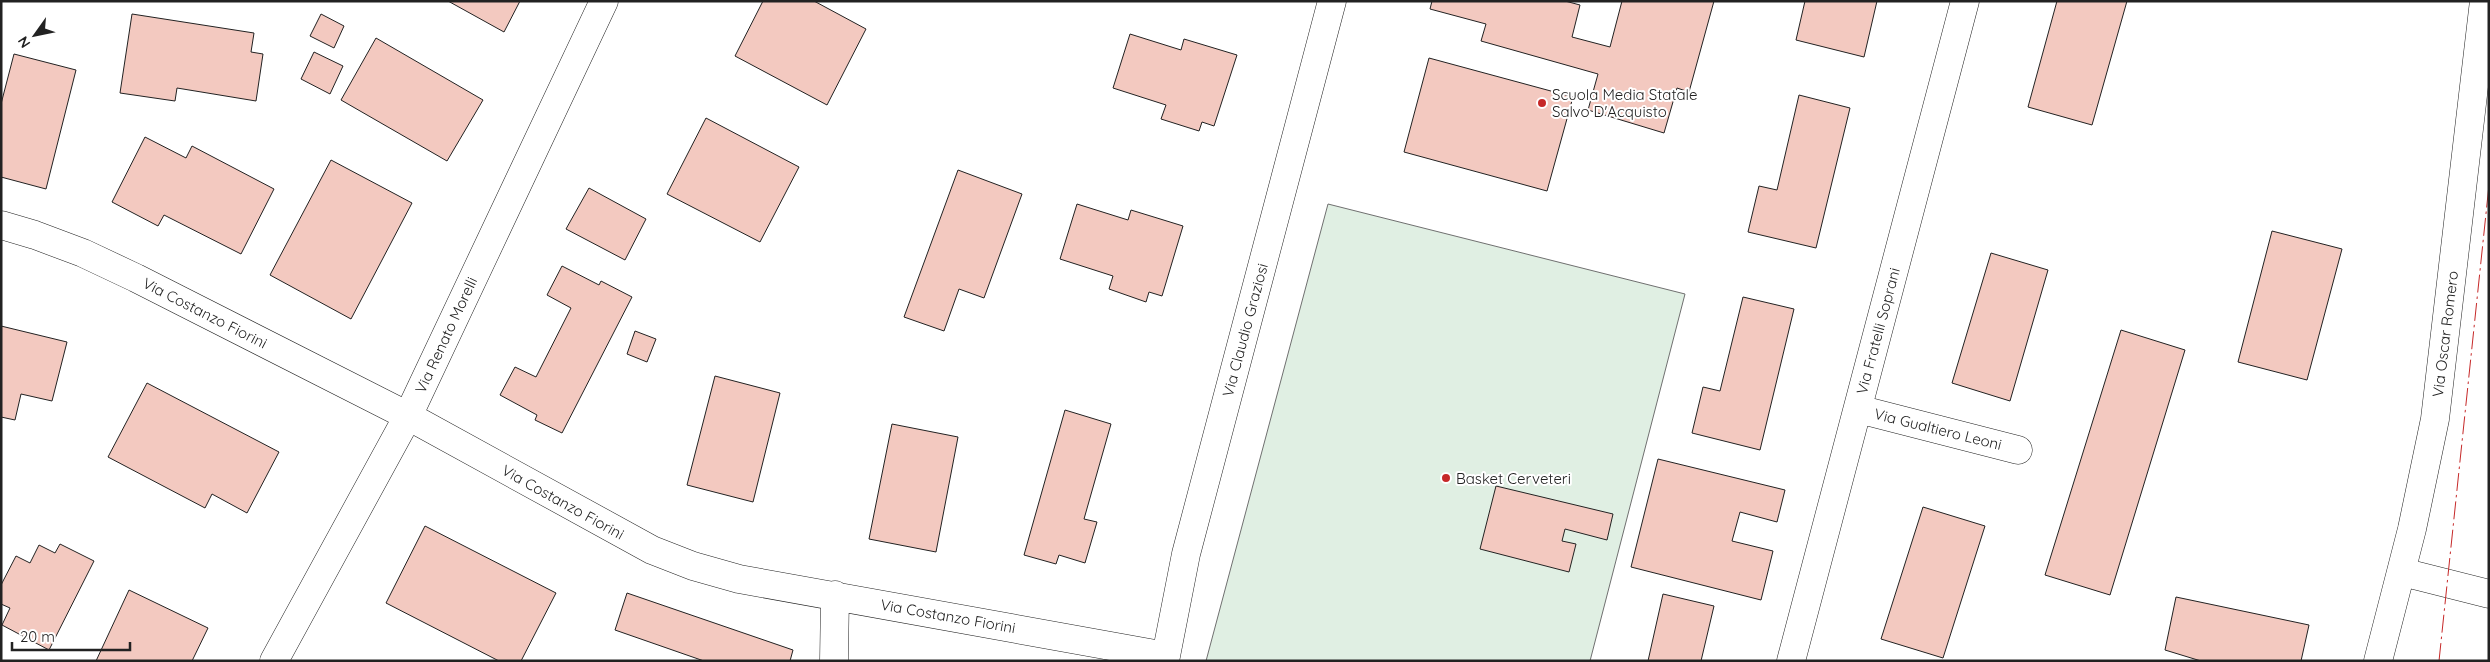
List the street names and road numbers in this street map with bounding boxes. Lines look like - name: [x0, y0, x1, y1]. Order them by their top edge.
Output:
- street label: Via Claudio Graziosi: [1218, 261, 1272, 399]
- street label: Via Fratelli Soprani: [1852, 266, 1904, 396]
- street label: Via Oscar Romero: [2428, 270, 2462, 398]
- street label: Via Costanzo Fiorini: [140, 273, 270, 353]
- street label: Via Renato Morelli: [411, 274, 481, 396]
- street label: Via Gualtiero Leoni: [1872, 404, 2004, 454]
- street label: Via Costanzo Fiorini: [499, 461, 627, 543]
- street label: Via Costanzo Fiorini: [879, 595, 1017, 637]

